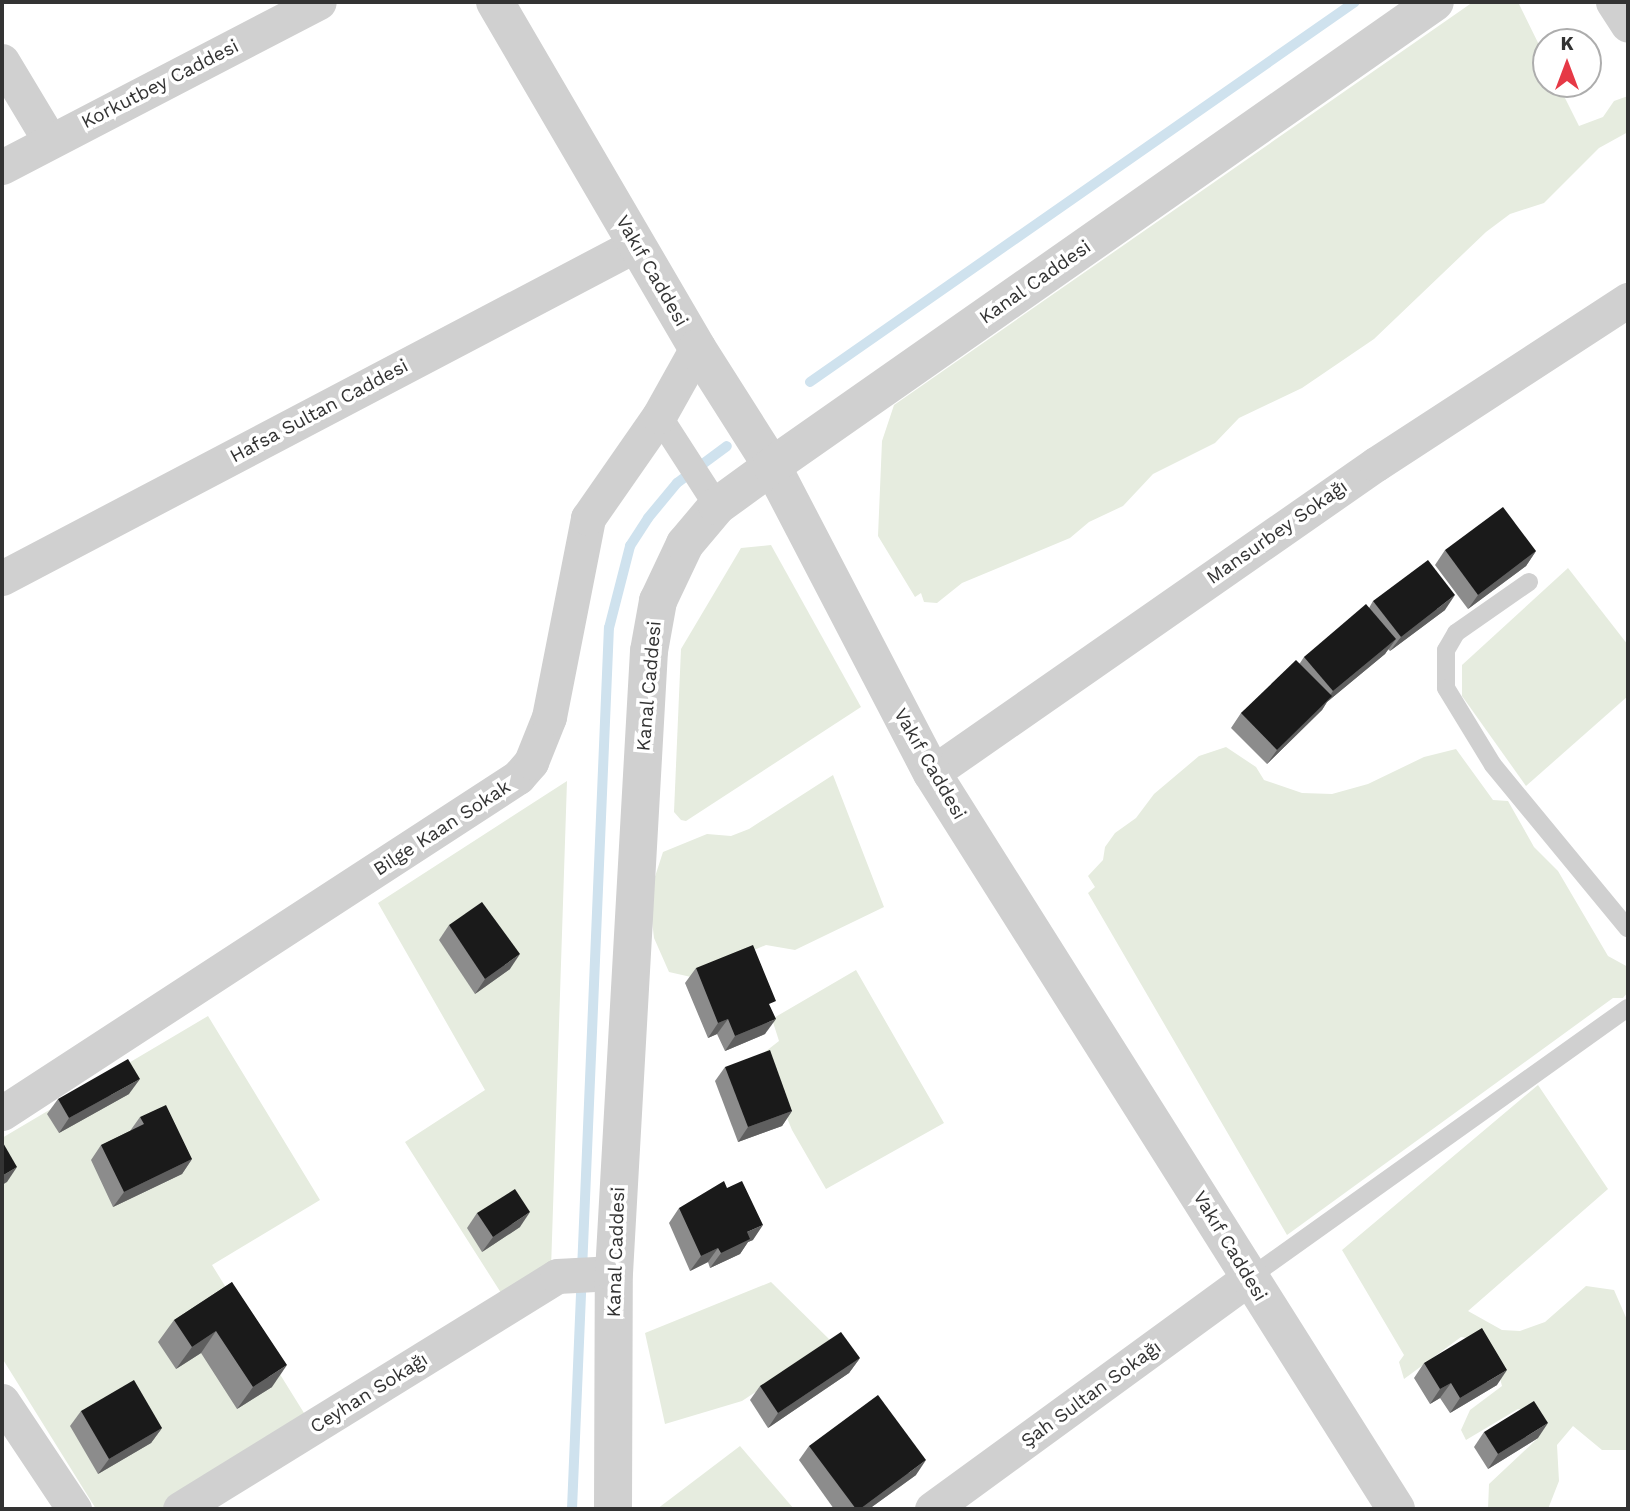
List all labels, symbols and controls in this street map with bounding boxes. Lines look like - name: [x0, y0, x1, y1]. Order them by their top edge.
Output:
- north arrow: [1532, 28, 1602, 98]
- text: K: [1560, 32, 1574, 55]
- street label: Korkutbey Caddesi: [77, 34, 243, 134]
- street label: Vakıf Caddesi: [611, 211, 693, 331]
- street label: Kanal Caddesi: [975, 235, 1095, 329]
- street label: Hafsa Sultan Caddesi: [226, 354, 412, 468]
- street label: Mansurbey Sokağı: [1202, 475, 1352, 589]
- street label: Kanal Caddesi: [632, 620, 666, 752]
- street label: Vakıf Caddesi: [889, 704, 971, 824]
- street label: Bilge Kaan Sokak: [369, 775, 515, 881]
- street label: Kanal Caddesi: [602, 1186, 630, 1318]
- street label: Vakıf Caddesi: [1188, 1186, 1272, 1306]
- street label: Şah Sultan Sokağı: [1017, 1336, 1165, 1452]
- street label: Ceyhan Sokağı: [306, 1348, 432, 1438]

